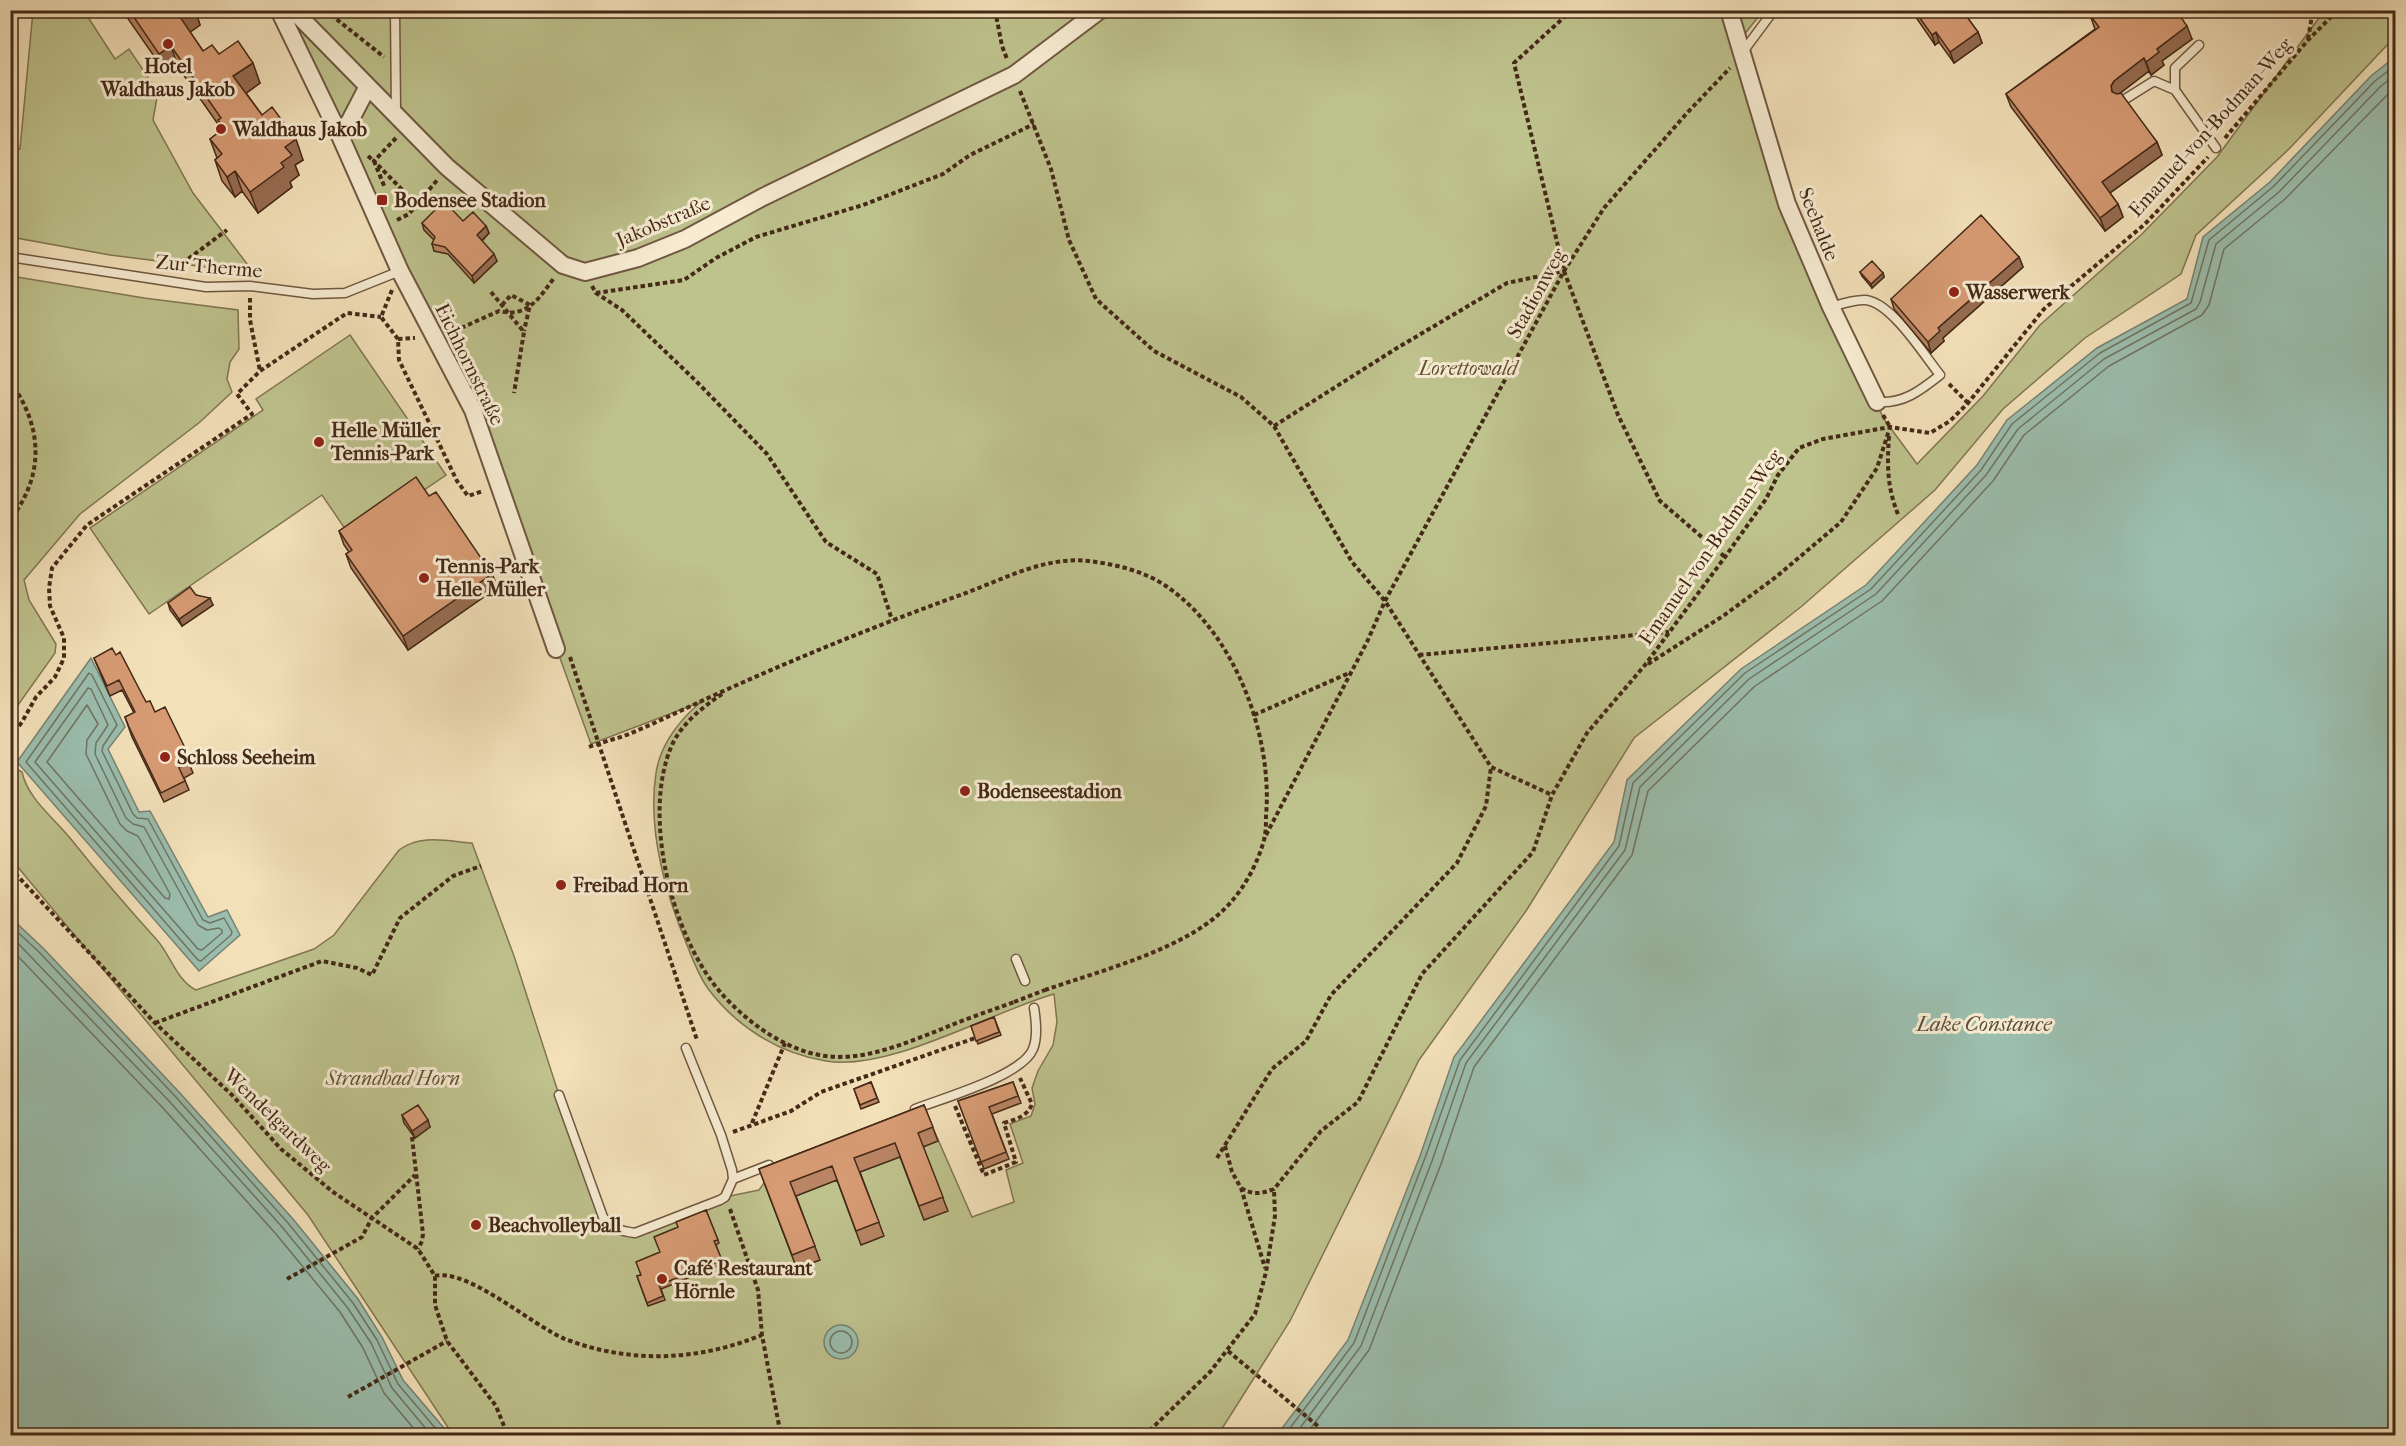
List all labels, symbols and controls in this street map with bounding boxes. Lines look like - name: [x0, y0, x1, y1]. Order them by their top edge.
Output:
- street label: Emanuel-von-Bodman-Weg: [2124, 33, 2297, 222]
- marker: Hotel Waldhaus Jakob: [161, 37, 175, 51]
- place label: Hotel Waldhaus Jakob: [100, 55, 236, 101]
- place label: Waldhaus Jakob: [232, 118, 368, 141]
- marker: Waldhaus Jakob: [214, 122, 228, 136]
- street label: Seehalde: [1794, 184, 1844, 264]
- place label: Bodensee Stadion: [394, 189, 546, 212]
- street label: Jakobstraße: [611, 191, 714, 252]
- marker: Bodensee Stadion: [375, 193, 389, 207]
- street label: Stadionweg: [1502, 244, 1571, 342]
- street label: Zur Therme: [154, 250, 264, 283]
- place label: Wasserwerk: [1965, 281, 2071, 304]
- marker: Wasserwerk: [1947, 285, 1961, 299]
- street label: Eichhornstraße: [430, 300, 509, 429]
- park label: Lorettowald: [1417, 357, 1520, 380]
- place label: Helle Müller Tennis-Park: [330, 419, 441, 465]
- marker: Helle Müller Tennis-Park: [312, 435, 326, 449]
- street label: Emanuel-von-Bodman-Weg: [1634, 445, 1787, 649]
- place label: Tennis-Park Helle Müller: [435, 555, 546, 601]
- marker: Tennis-Park Helle Müller: [417, 571, 431, 585]
- place label: Schloss Seeheim: [177, 746, 316, 769]
- marker: Schloss Seeheim: [158, 750, 172, 764]
- place label: Bodenseestadion: [977, 780, 1122, 803]
- marker: Bodenseestadion: [958, 784, 972, 798]
- place label: Freibad Horn: [572, 874, 689, 897]
- marker: Freibad Horn: [554, 878, 568, 892]
- water label: Lake Constance: [1914, 1012, 2052, 1036]
- street label: Wendelgardweg: [219, 1063, 336, 1177]
- park label: Strandbad Horn: [325, 1067, 460, 1090]
- place label: Beachvolleyball: [488, 1214, 622, 1237]
- marker: Beachvolleyball: [469, 1218, 483, 1232]
- place label: Café Restaurant Hörnle: [674, 1257, 814, 1303]
- marker: Café Restaurant Hörnle: [655, 1272, 669, 1286]

